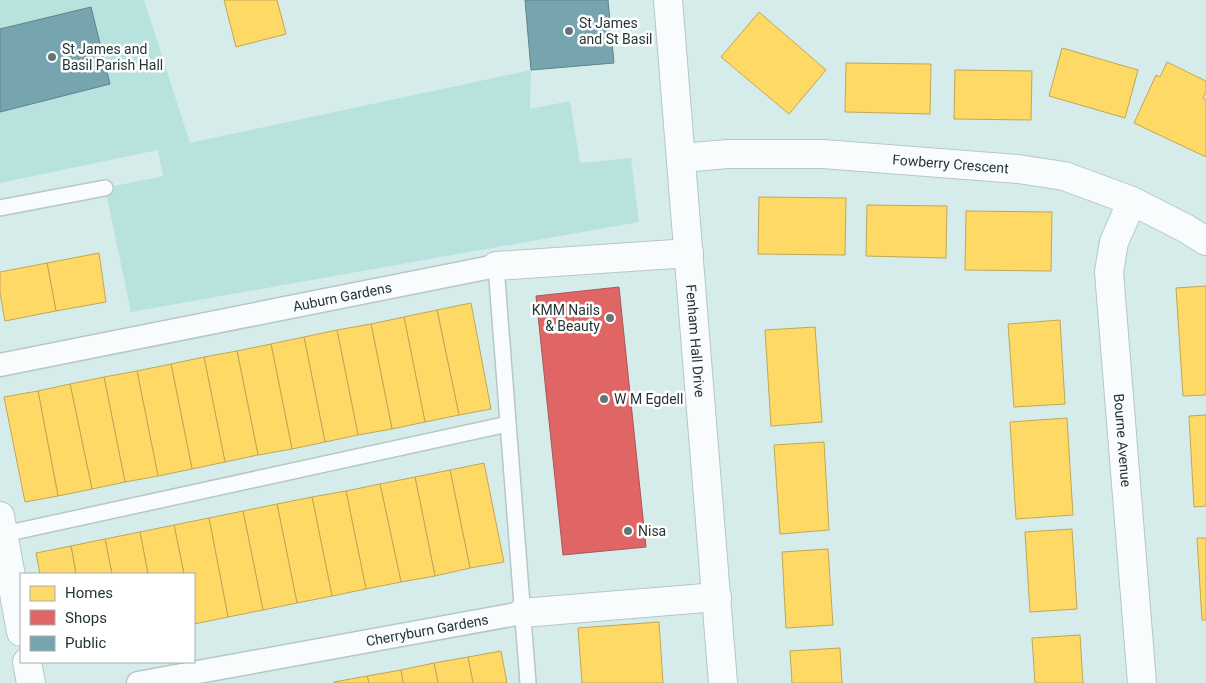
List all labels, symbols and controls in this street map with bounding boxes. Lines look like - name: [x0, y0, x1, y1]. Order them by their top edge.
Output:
- place label: St James and St Basil: [579, 15, 652, 47]
- marker: St James and St Basil: [563, 25, 575, 37]
- place label: St James and Basil Parish Hall: [62, 41, 163, 73]
- marker: St James and Basil Parish Hall: [46, 51, 58, 63]
- street label: Fowberry Crescent: [892, 151, 1010, 176]
- street label: Auburn Gardens: [291, 279, 393, 314]
- street label: Fenham Hall Drive: [683, 284, 708, 398]
- place label: KMM Nails & Beauty: [532, 302, 600, 334]
- marker: KMM Nails & Beauty: [604, 312, 616, 324]
- place label: W M Egdell: [614, 391, 683, 407]
- marker: W M Egdell: [598, 393, 610, 405]
- street label: Bourne Avenue: [1111, 393, 1134, 488]
- place label: Nisa: [638, 523, 666, 539]
- marker: Nisa: [622, 525, 634, 537]
- legend: [20, 573, 195, 663]
- text: Homes: [65, 584, 113, 602]
- text: Shops: [65, 609, 107, 627]
- street label: Cherryburn Gardens: [365, 611, 490, 649]
- text: Public: [65, 634, 106, 652]

